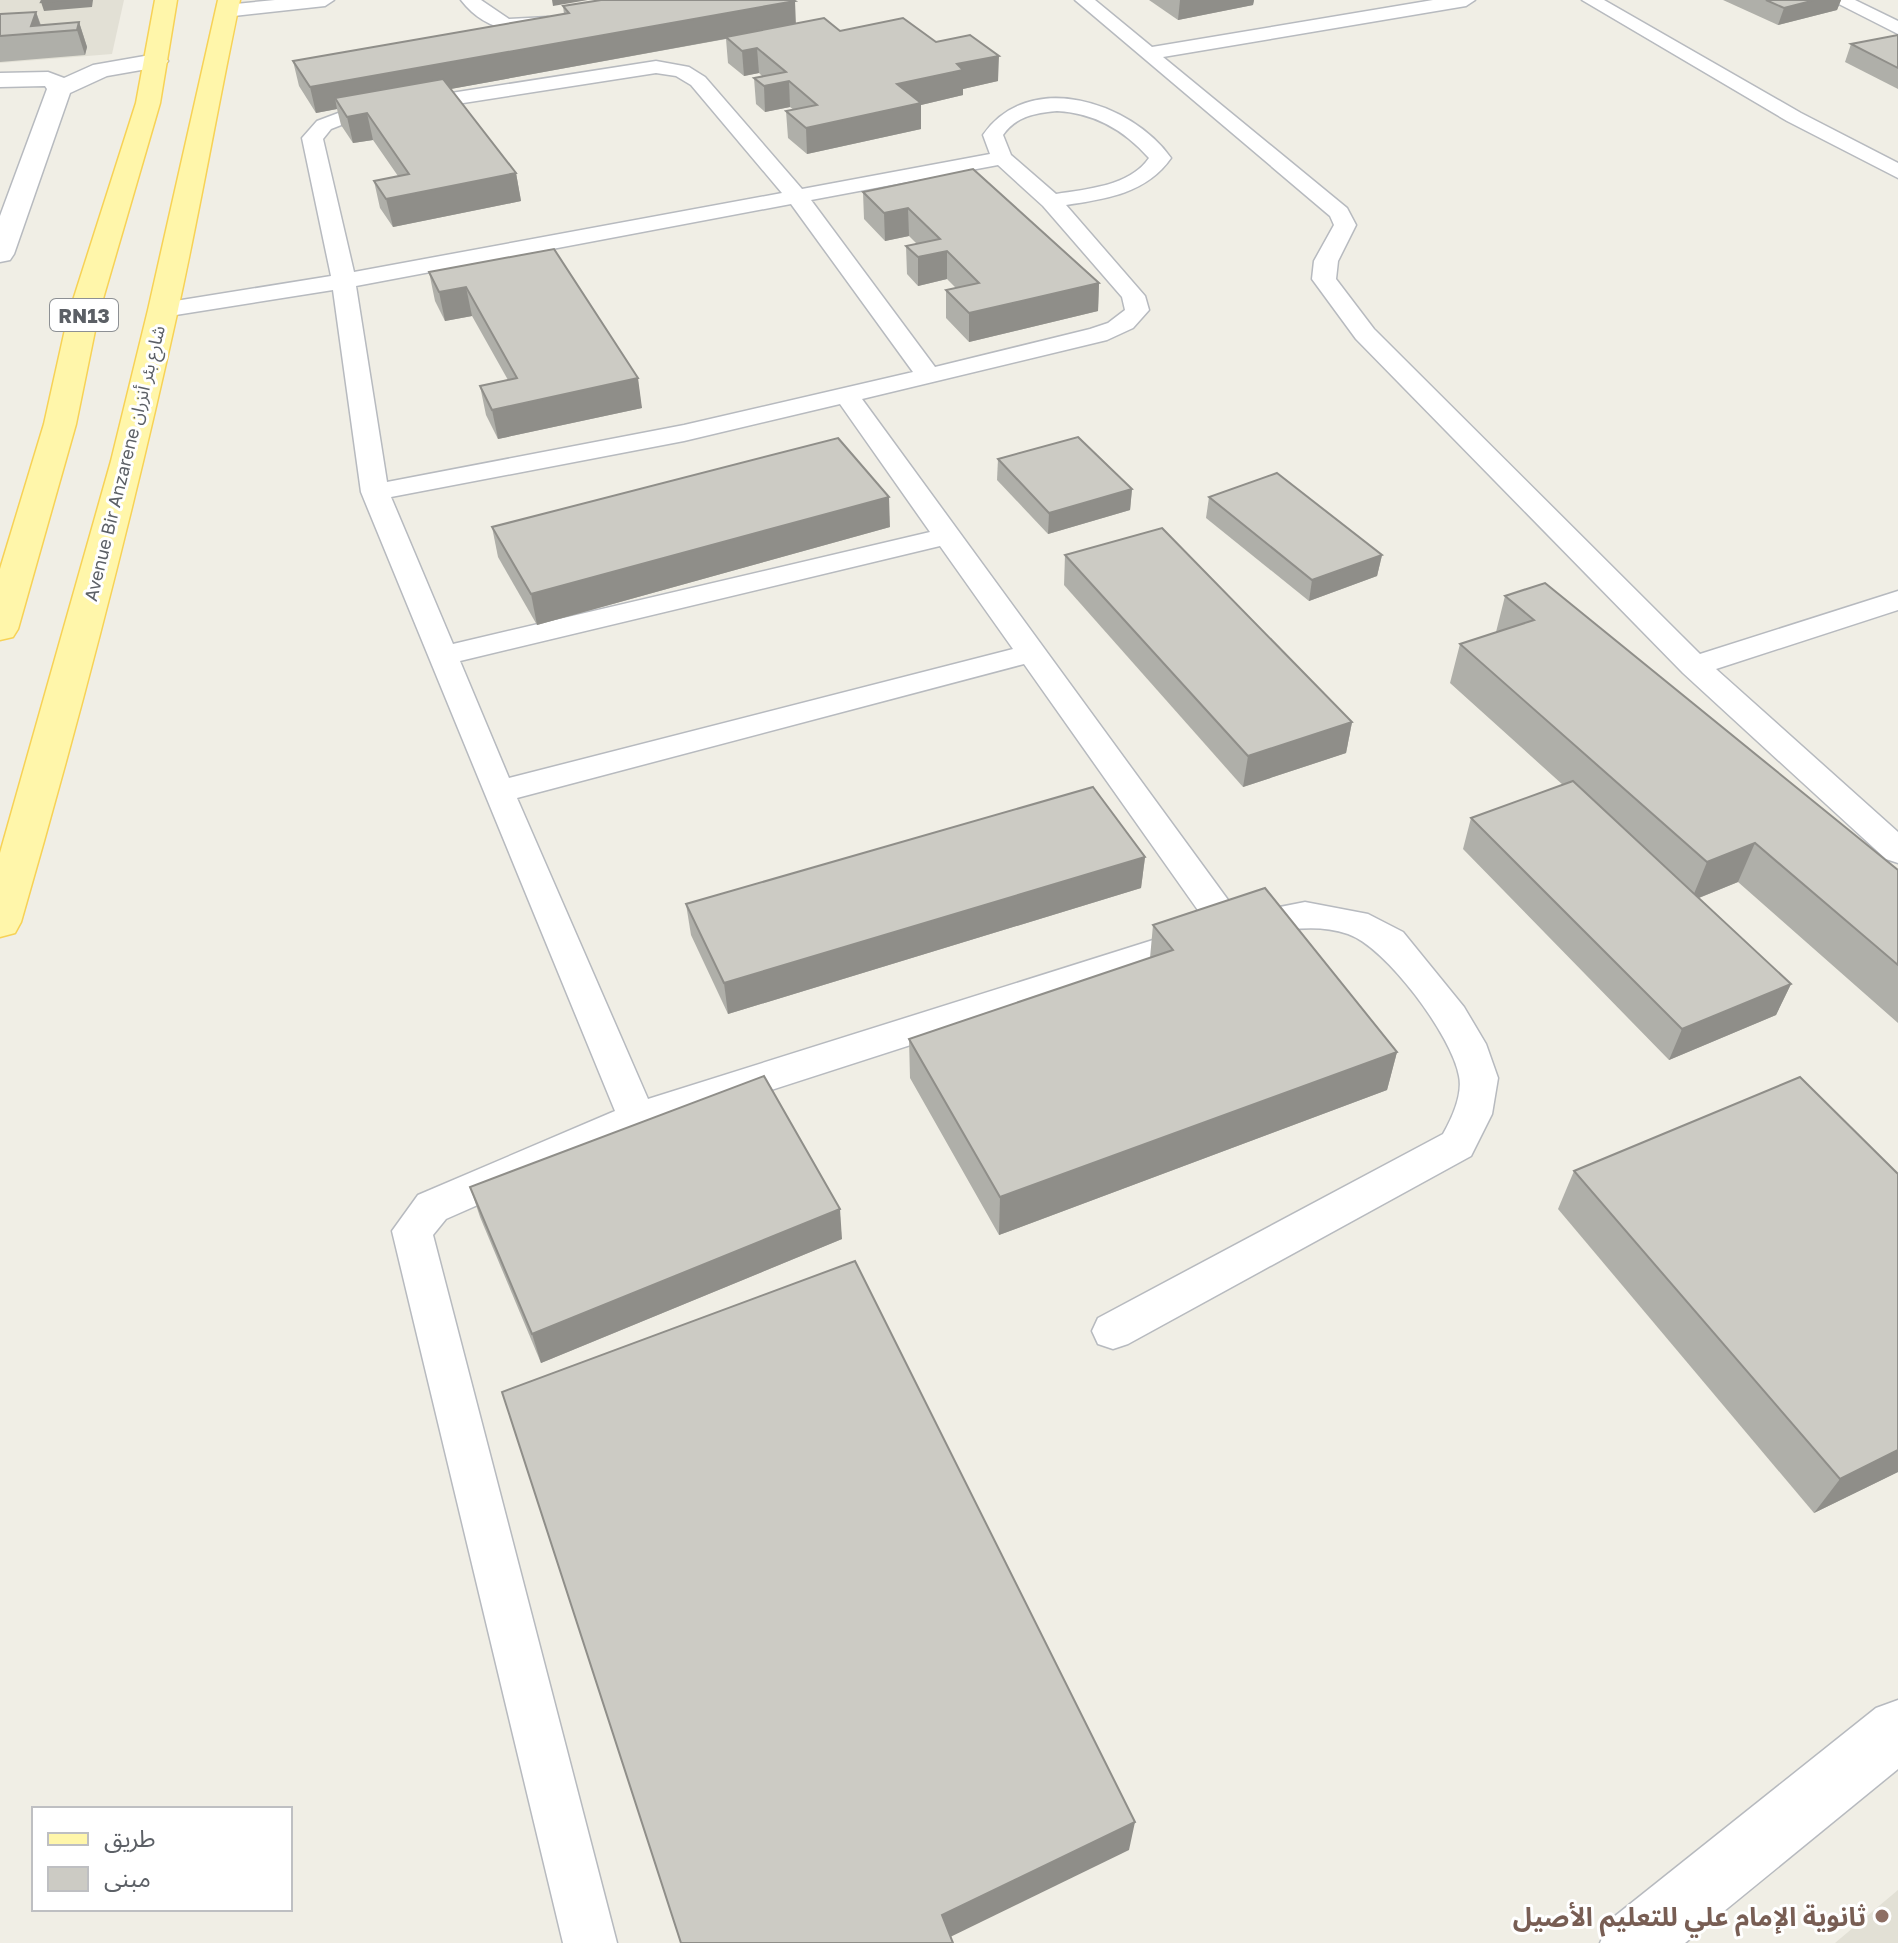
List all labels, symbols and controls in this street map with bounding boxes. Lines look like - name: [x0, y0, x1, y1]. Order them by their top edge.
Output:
- road number: RN13: [50, 299, 118, 331]
- street label: Avenue Bir Anzarene شارع بئر أنزران: [79, 323, 173, 604]
- legend: [32, 1807, 292, 1911]
- text: طريق: [104, 1823, 156, 1854]
- text: مبنى: [104, 1863, 151, 1892]
- place label: ثانوية الإمام علي للتعليم الأصيل: [1513, 1901, 1866, 1938]
- marker: ثانوية الإمام علي للتعليم الأصيل: [1873, 1907, 1891, 1925]

